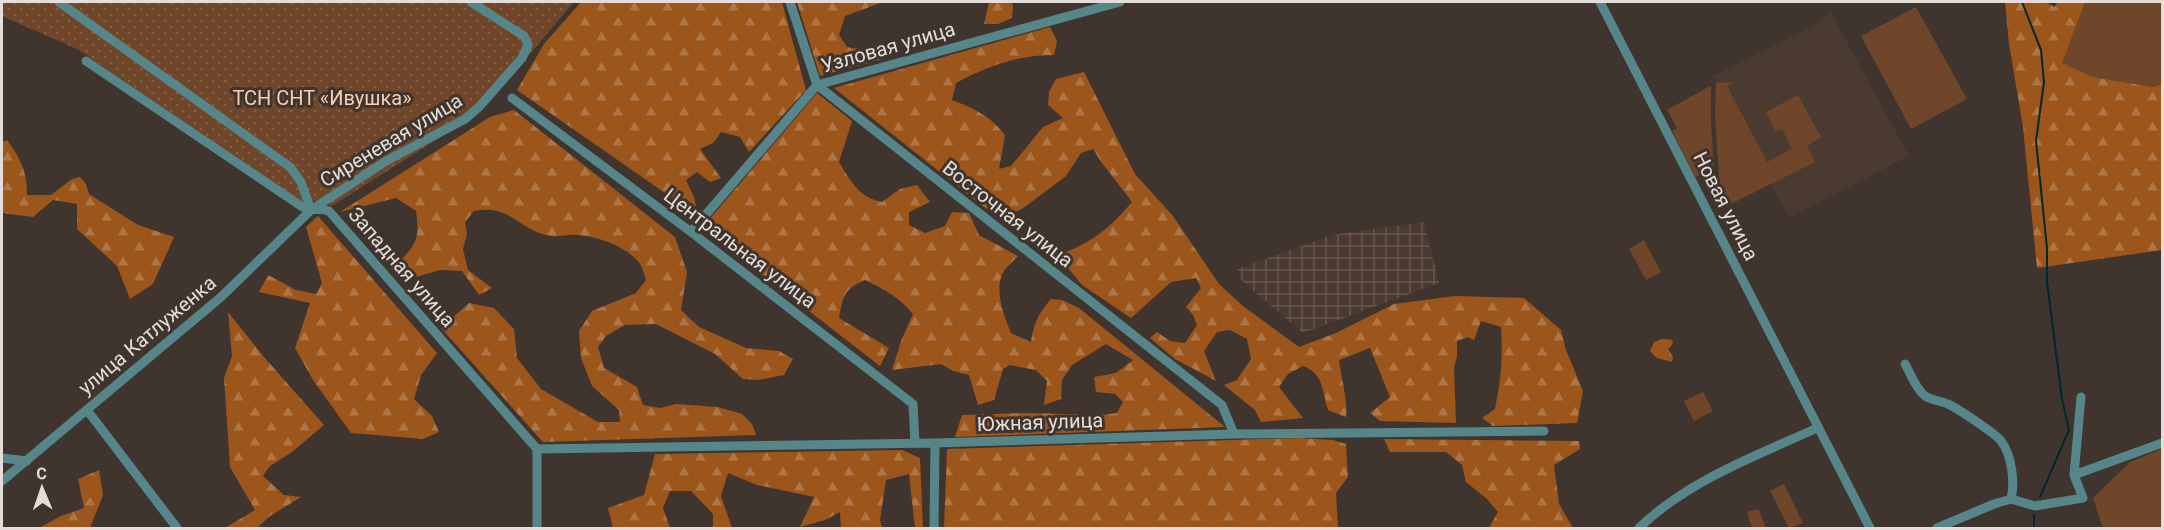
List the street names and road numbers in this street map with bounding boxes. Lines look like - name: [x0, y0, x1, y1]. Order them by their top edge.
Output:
- street label: Узловая улица: [818, 16, 958, 78]
- street label: Сиреневая улица: [316, 88, 466, 192]
- street label: Новая улица: [1688, 148, 1764, 264]
- street label: Восточная улица: [938, 156, 1078, 272]
- street label: Центральная улица: [659, 183, 821, 313]
- street label: Западная улица: [344, 202, 460, 332]
- street label: улица Катлуженка: [73, 270, 221, 400]
- street label: Южная улица: [976, 408, 1104, 436]

